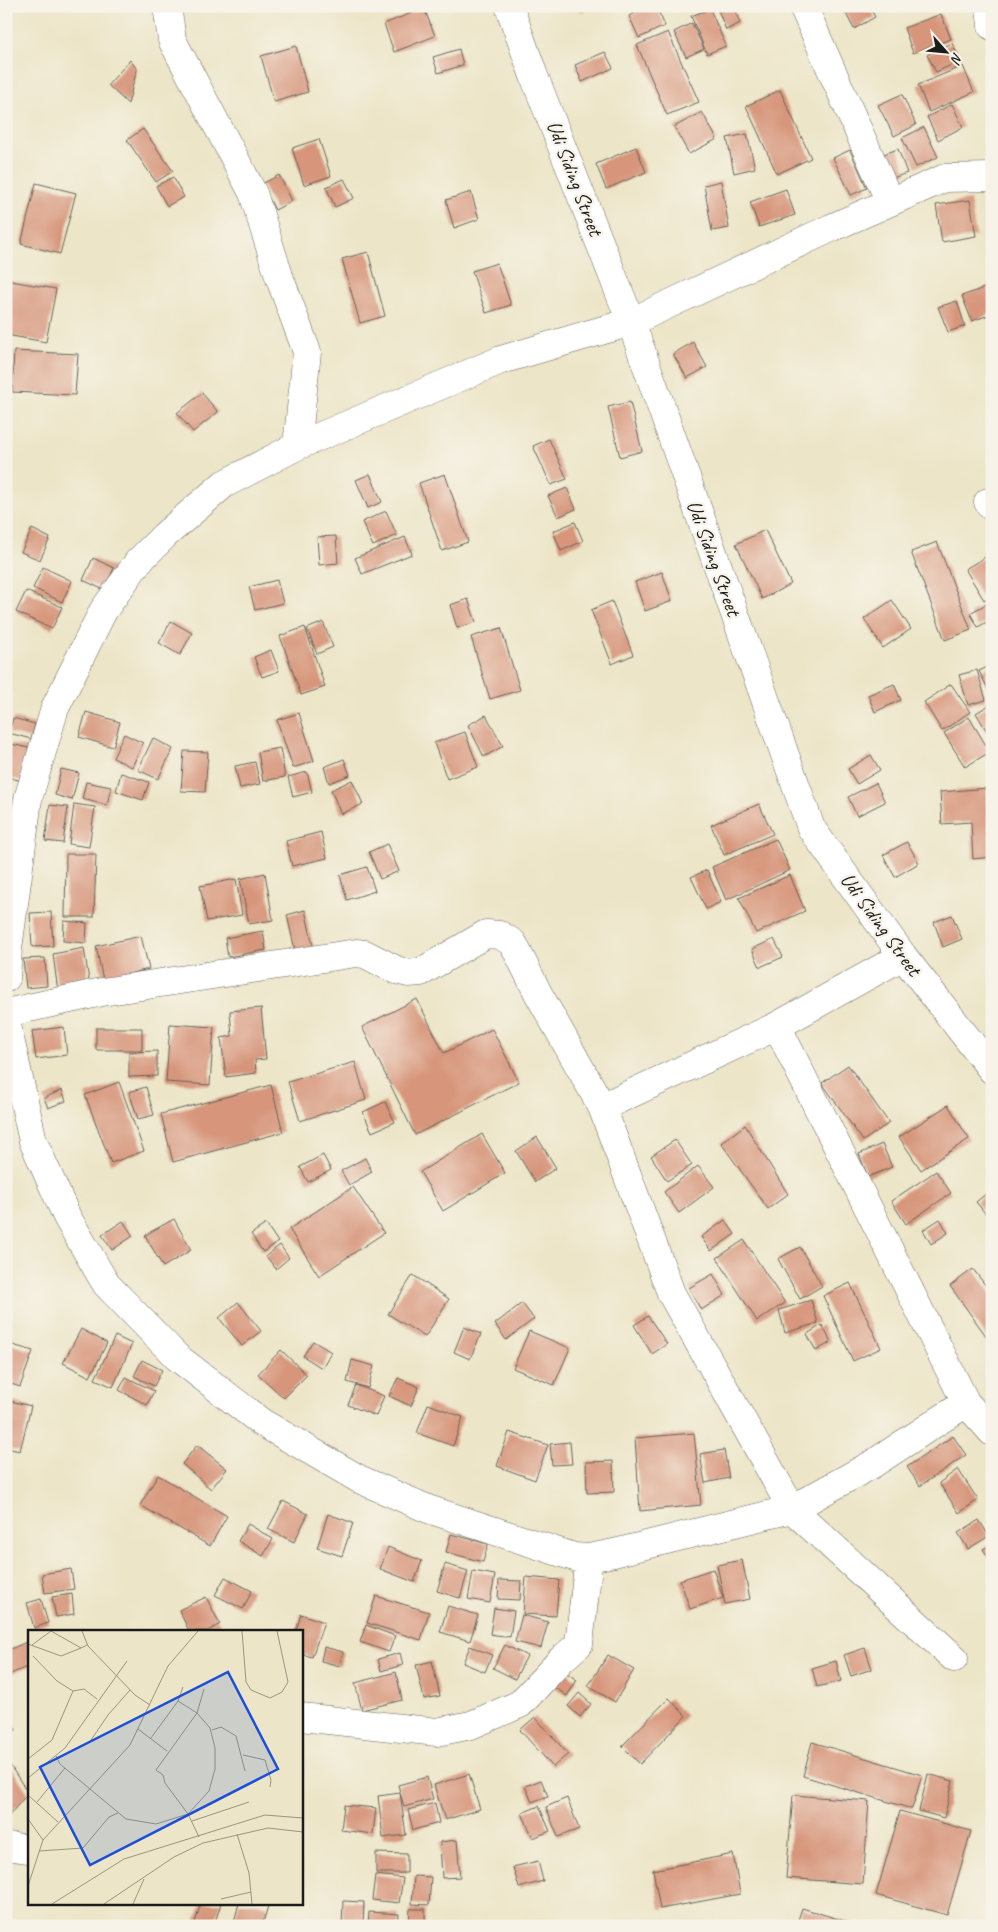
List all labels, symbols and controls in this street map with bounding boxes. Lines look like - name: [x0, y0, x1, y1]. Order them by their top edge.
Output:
- north arrow: [920, 28, 970, 78]
- text: N: [947, 50, 967, 67]
- street label: Udi Siding Street: [541, 117, 610, 241]
- street label: Udi Siding Street: [681, 497, 748, 621]
- street label: Udi Siding Street: [835, 867, 928, 982]
- inset map: [28, 1630, 302, 1904]

